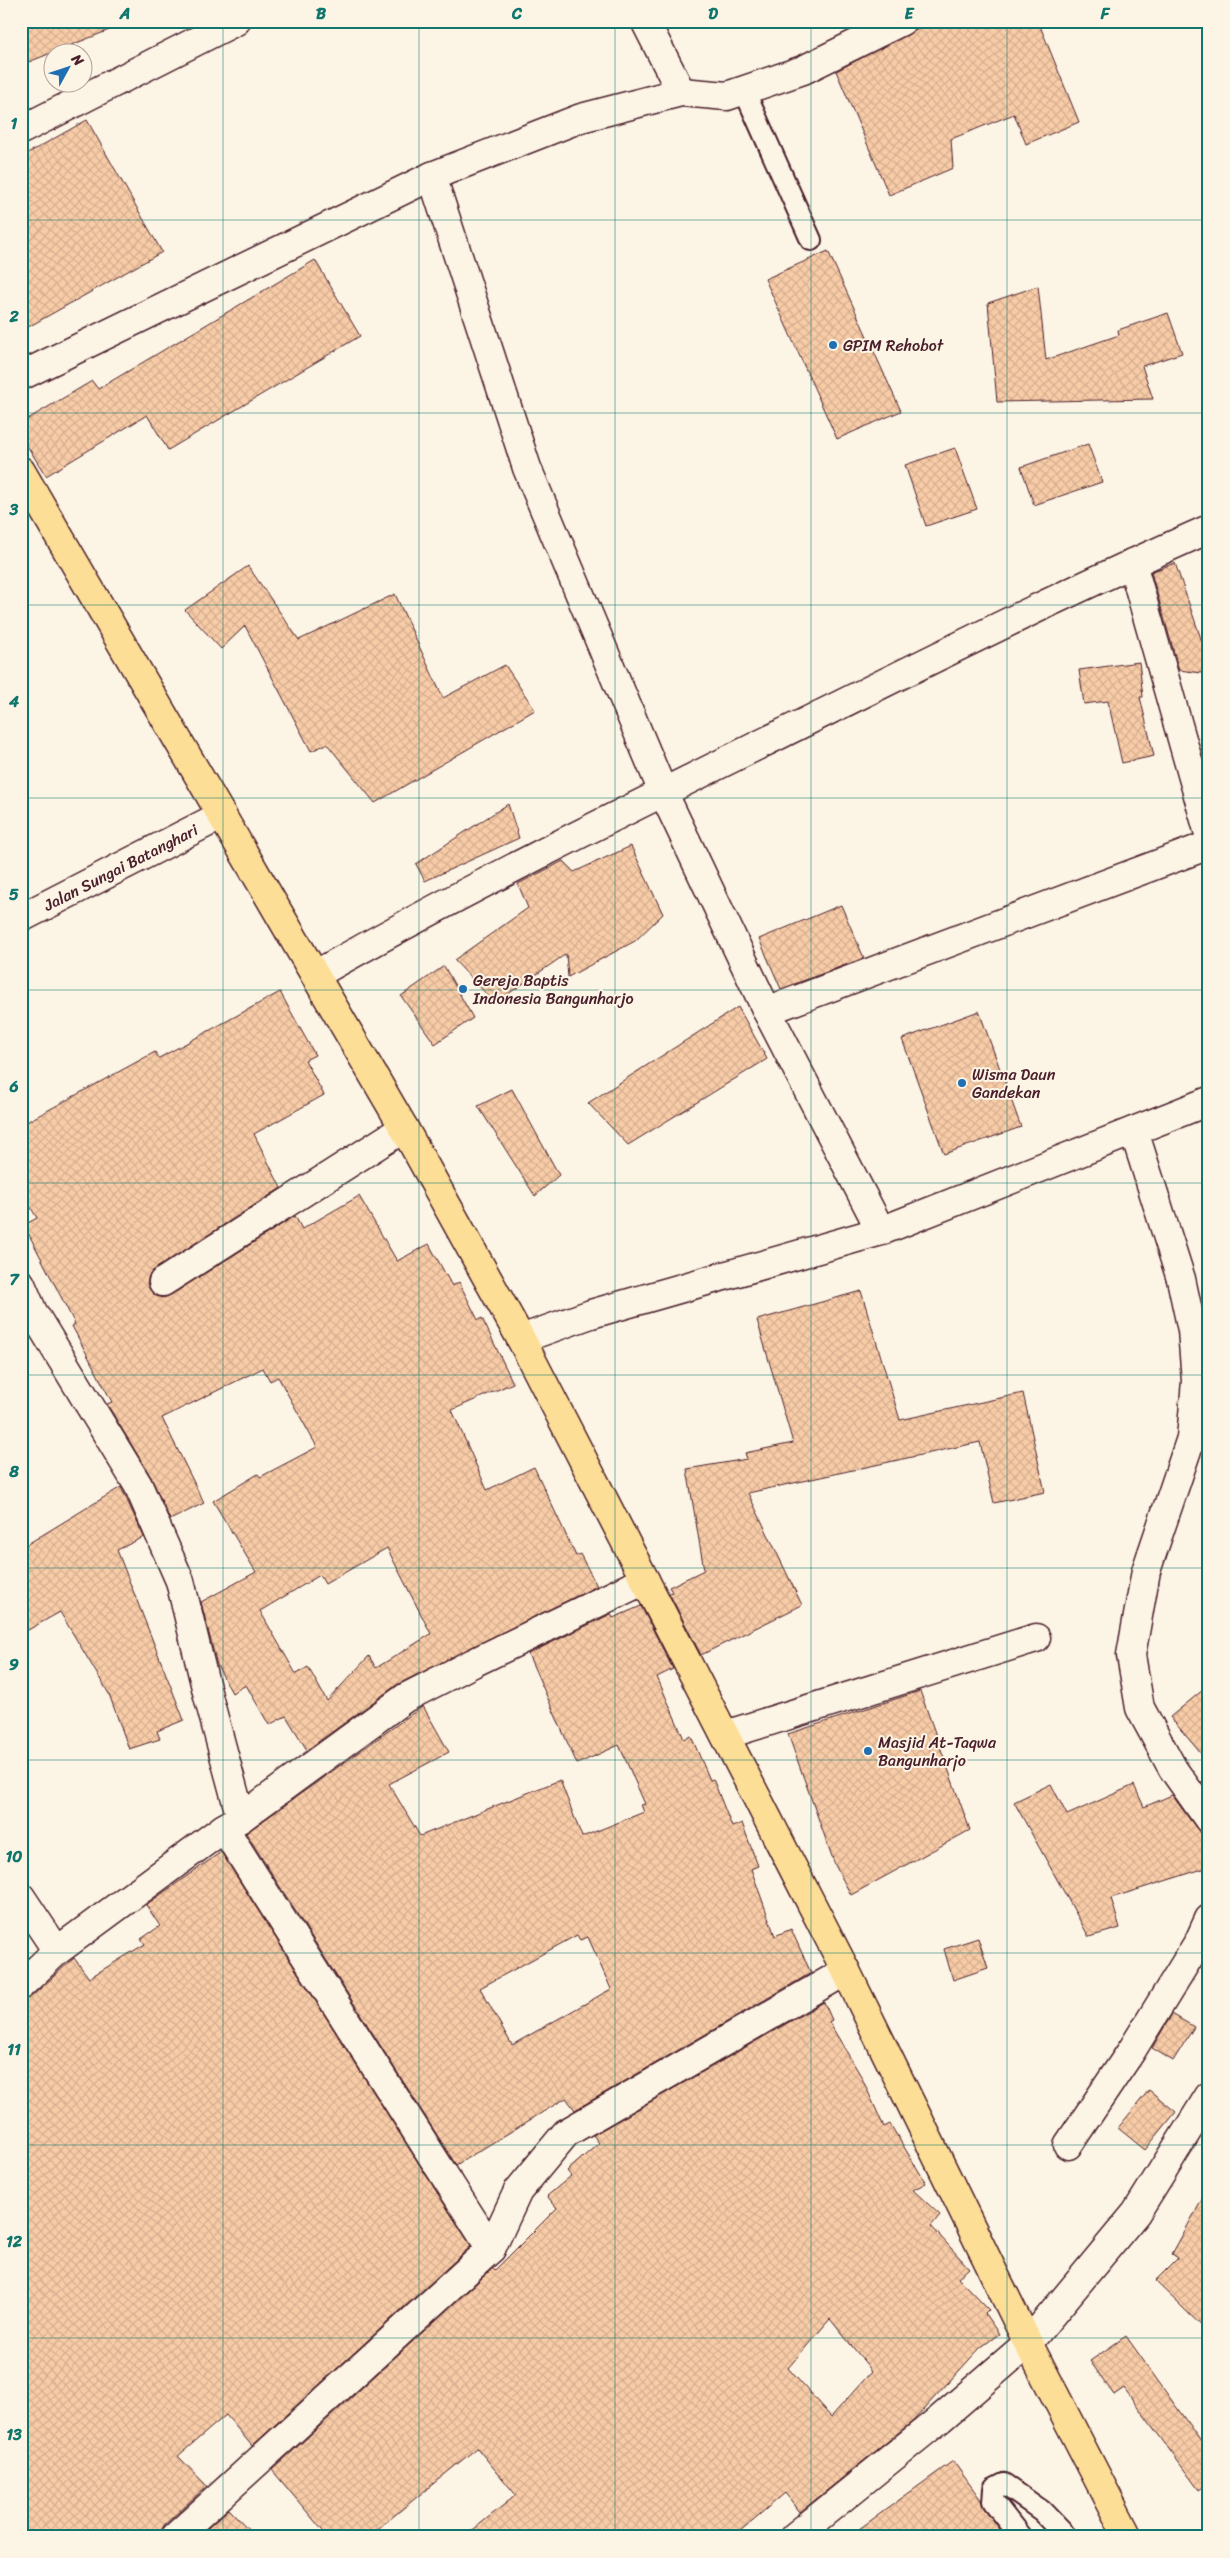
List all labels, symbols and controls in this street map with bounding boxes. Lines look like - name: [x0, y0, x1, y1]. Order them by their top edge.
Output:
- text: A: [119, 0, 130, 28]
- text: B: [316, 0, 327, 28]
- text: C: [511, 0, 523, 28]
- text: D: [708, 0, 718, 28]
- text: E: [905, 0, 915, 28]
- text: F: [1100, 0, 1111, 28]
- north arrow: [42, 42, 92, 92]
- text: N: [64, 47, 90, 72]
- text: 1: [11, 109, 18, 138]
- text: 2: [8, 302, 19, 331]
- place label: GPIM Rehobot: [843, 331, 944, 360]
- marker: GPIM Rehobot: [827, 339, 839, 351]
- text: 3: [9, 495, 19, 524]
- text: 4: [8, 687, 19, 716]
- street label: Jalan Sungai Batanghari: [38, 815, 204, 920]
- text: 5: [9, 880, 19, 909]
- place label: Gereja Baptis Indonesia Bangunharjo: [472, 966, 634, 1013]
- marker: Gereja Baptis Indonesia Bangunharjo: [457, 983, 469, 995]
- place label: Wisma Daun Gandekan: [972, 1060, 1056, 1107]
- text: 6: [8, 1072, 19, 1101]
- marker: Wisma Daun Gandekan: [956, 1077, 968, 1089]
- text: 7: [9, 1265, 20, 1294]
- text: 8: [8, 1457, 19, 1486]
- text: 9: [9, 1650, 19, 1679]
- place label: Masjid At-Taqwa Bangunharjo: [878, 1728, 997, 1775]
- marker: Masjid At-Taqwa Bangunharjo: [862, 1745, 874, 1757]
- text: 10: [6, 1842, 22, 1871]
- text: 11: [7, 2035, 21, 2064]
- text: 12: [6, 2227, 23, 2256]
- text: 13: [6, 2420, 22, 2449]

